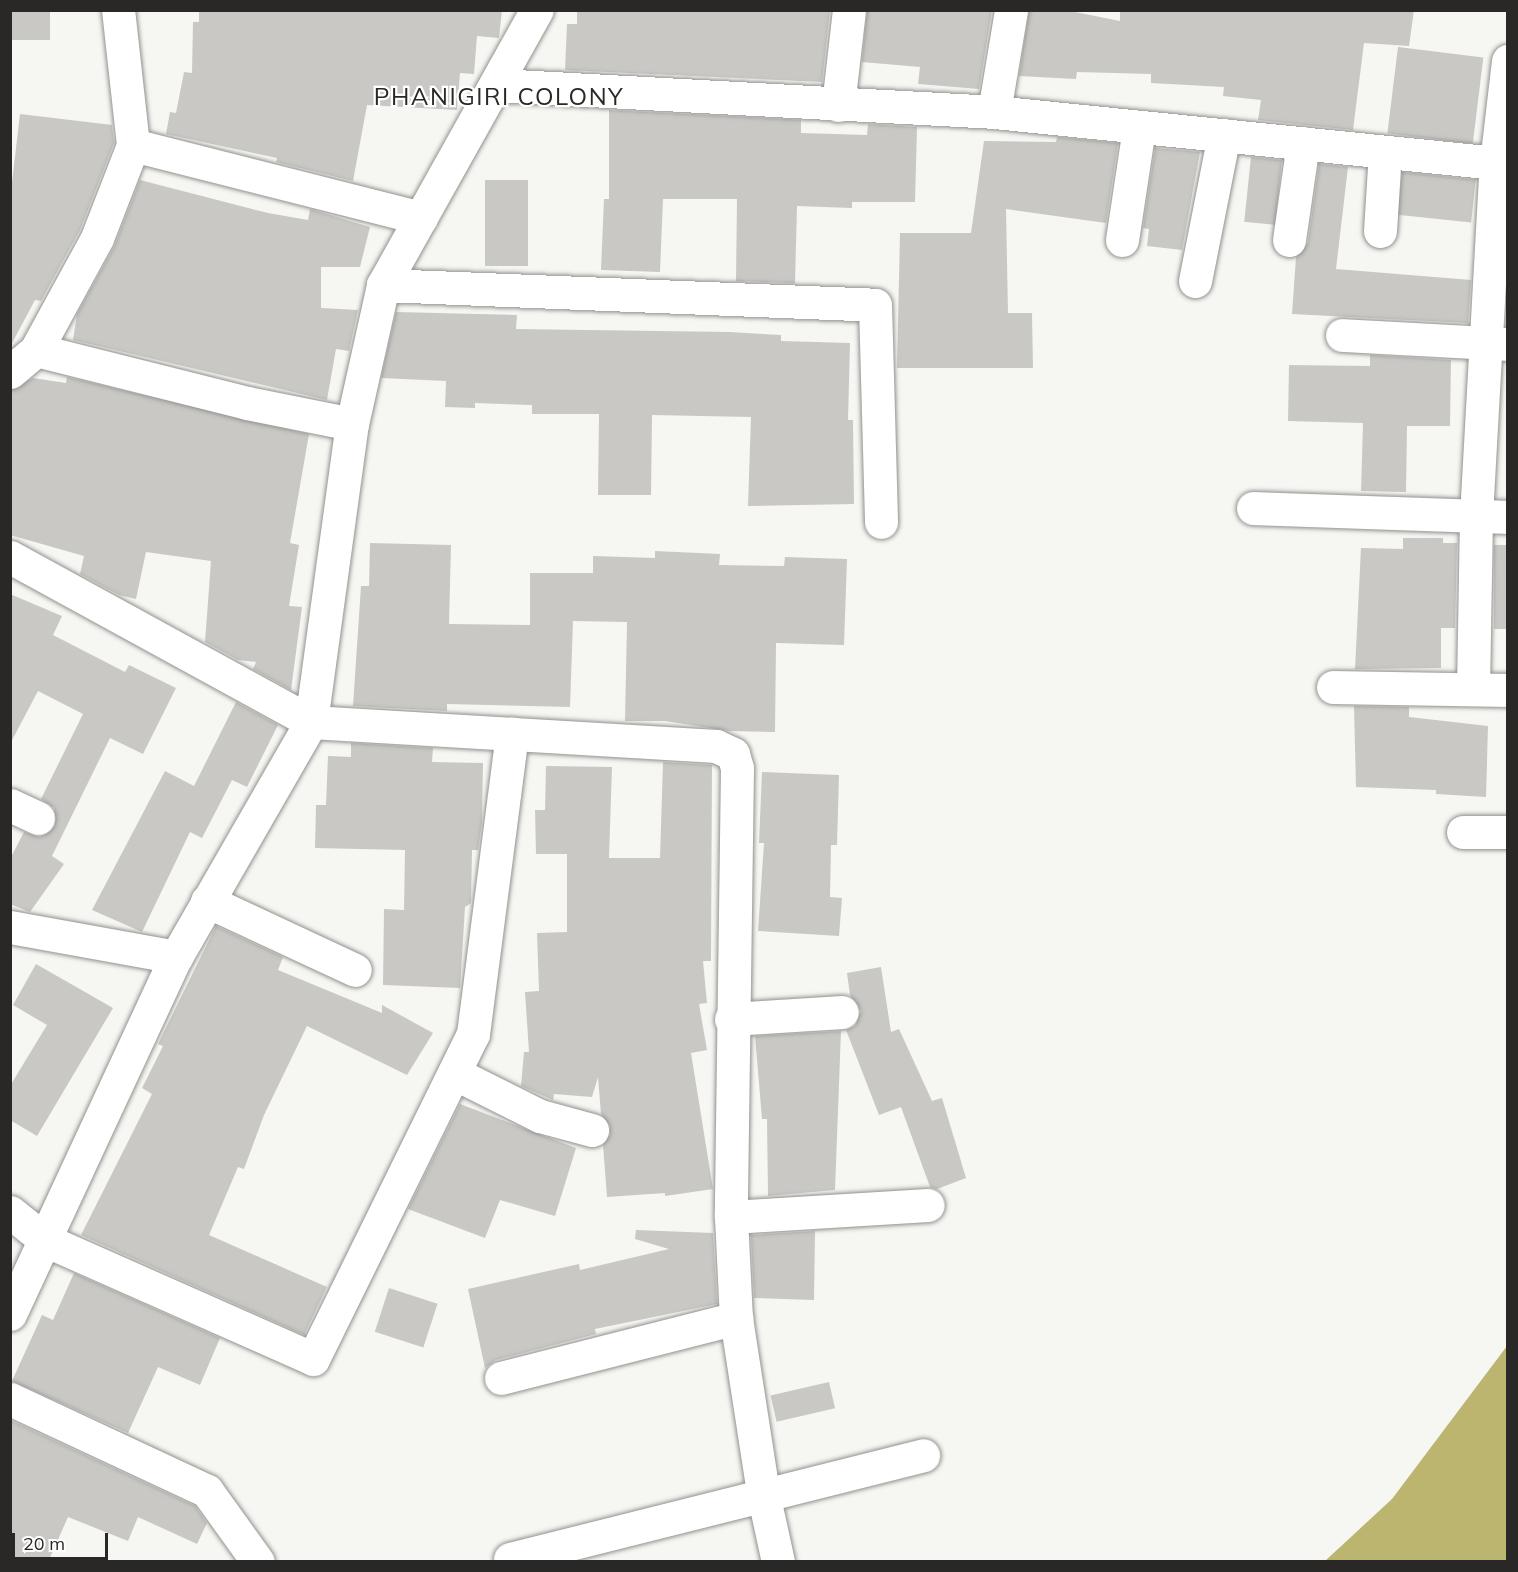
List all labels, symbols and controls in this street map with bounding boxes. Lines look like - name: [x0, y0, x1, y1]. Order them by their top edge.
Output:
- district label: PHANIGIRI COLONY: [374, 83, 624, 111]
- scale bar: [15, 1521, 111, 1559]
- text: 20 m: [23, 1532, 65, 1555]

